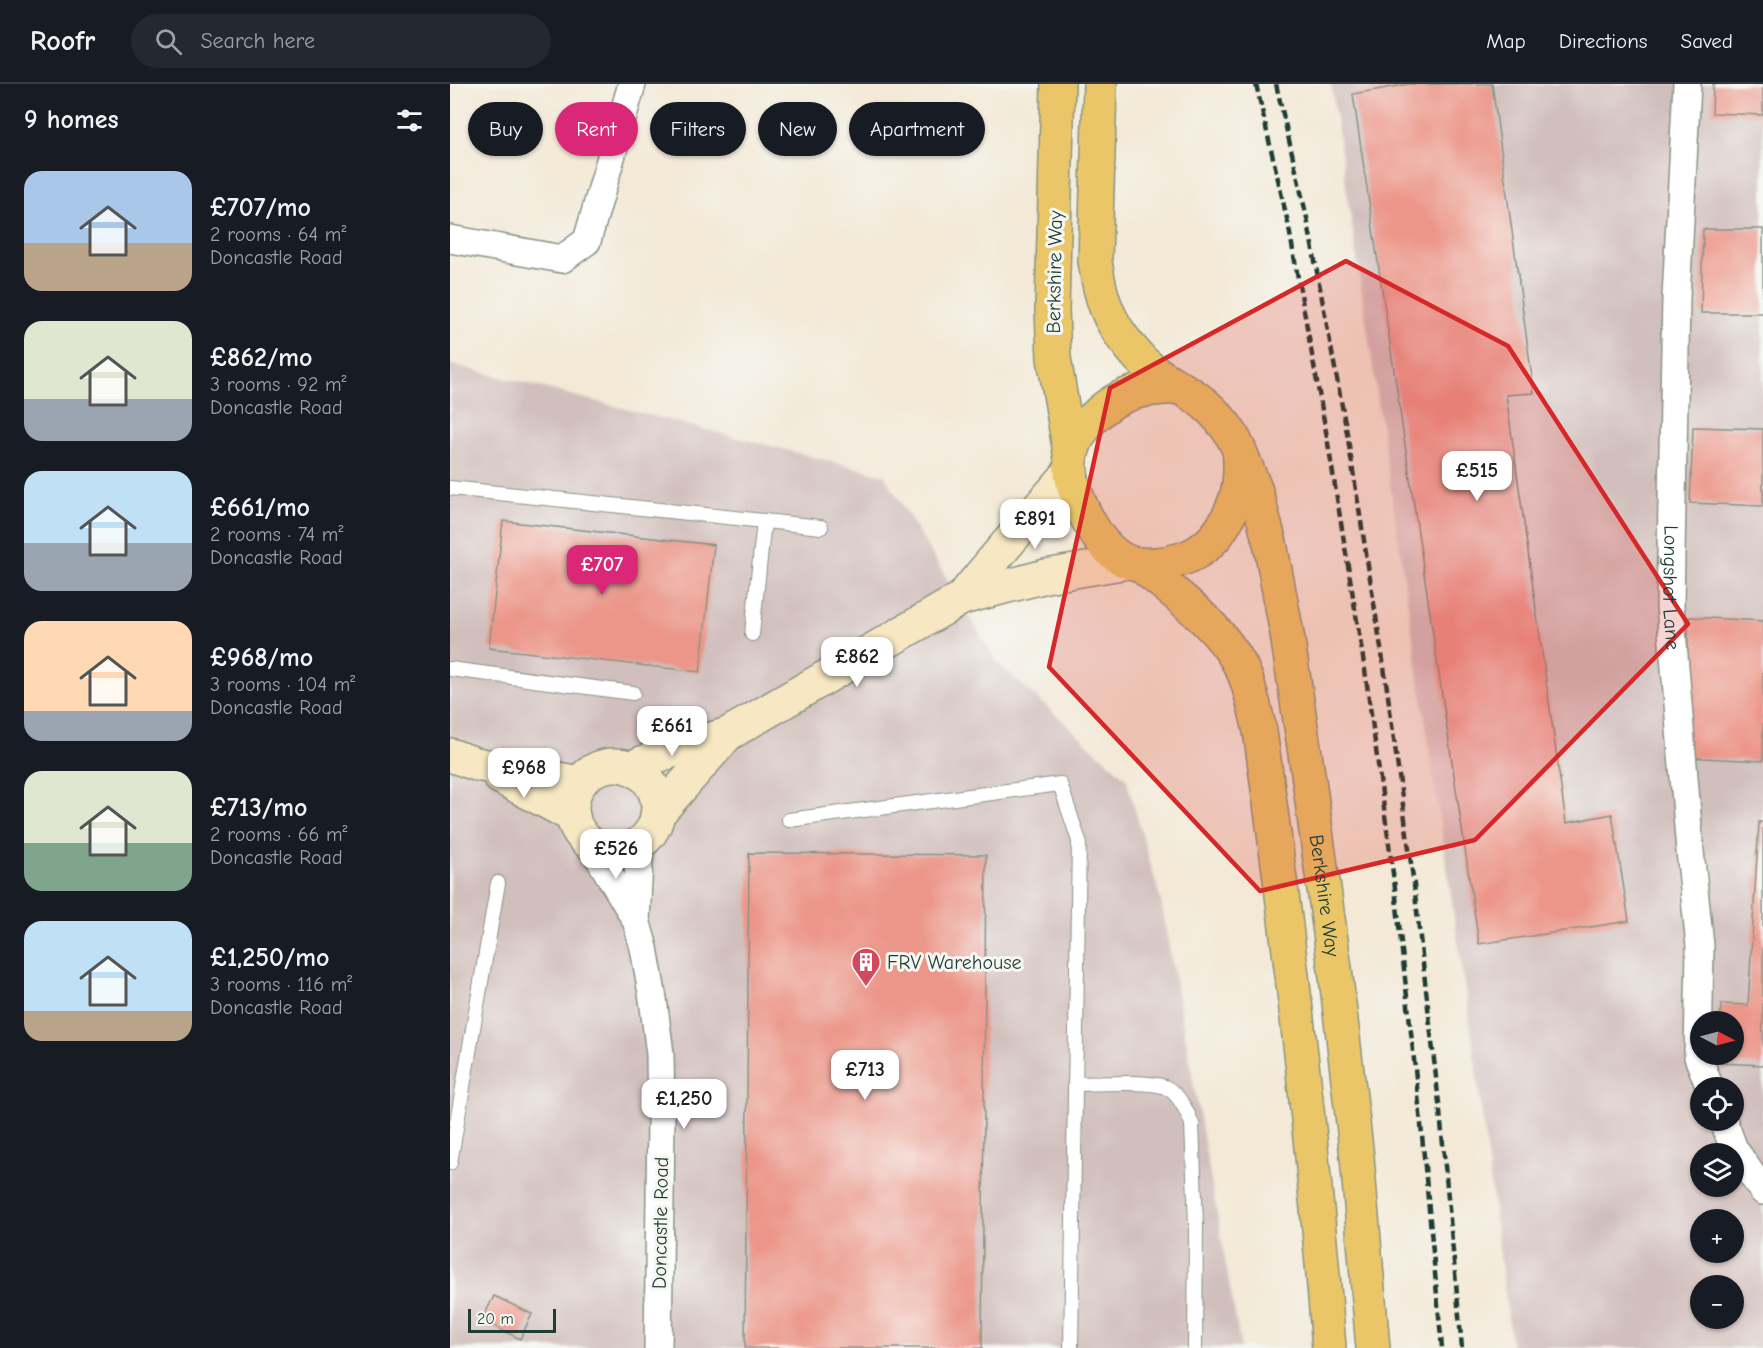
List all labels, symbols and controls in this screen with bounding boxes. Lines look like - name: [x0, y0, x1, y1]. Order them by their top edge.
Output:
- search box: [131, 14, 551, 68]
- text: Roofr: [30, 25, 95, 57]
- icon: search: [152, 25, 185, 58]
- text: Search here: [200, 28, 315, 54]
- text: Map: [1486, 29, 1526, 53]
- text: Directions: [1559, 29, 1648, 53]
- text: Saved: [1681, 29, 1733, 53]
- chip: Buy: [468, 102, 543, 156]
- chip: Rent: [555, 102, 638, 156]
- chip: Filters: [650, 102, 746, 156]
- chip: New: [758, 102, 837, 156]
- chip: Apartment: [849, 102, 985, 156]
- icon: filters: [393, 104, 426, 137]
- text: 9 homes: [24, 105, 119, 135]
- text: £707/mo: [210, 193, 311, 223]
- icon: home: [72, 195, 144, 267]
- street label: Berkshire Way: [1042, 210, 1067, 334]
- text: 2 rooms · 64 m²: [210, 223, 346, 246]
- text: Doncastle Road: [210, 246, 342, 269]
- text: £862/mo: [210, 343, 313, 373]
- icon: home: [72, 345, 144, 417]
- text: 3 rooms · 92 m²: [210, 373, 347, 396]
- text: Doncastle Road: [210, 396, 342, 419]
- pin: £515: [1441, 451, 1513, 502]
- text: £515: [1456, 459, 1498, 482]
- text: £661/mo: [210, 493, 310, 523]
- icon: home: [72, 495, 144, 567]
- pin: £891: [999, 499, 1071, 550]
- text: £891: [1014, 507, 1056, 530]
- text: 2 rooms · 74 m²: [210, 523, 343, 546]
- street label: Longshot Lane: [1658, 525, 1685, 651]
- pin: £707: [566, 545, 638, 596]
- text: Doncastle Road: [210, 546, 342, 569]
- text: £707: [581, 553, 623, 576]
- pin: £862: [821, 637, 893, 688]
- text: £968/mo: [210, 643, 313, 673]
- icon: home: [72, 645, 144, 717]
- text: £862: [835, 645, 879, 668]
- text: 3 rooms · 104 m²: [210, 673, 355, 696]
- text: Doncastle Road: [210, 696, 342, 719]
- pin: £661: [636, 706, 708, 757]
- text: £661: [651, 714, 693, 737]
- pin: £968: [488, 748, 560, 799]
- text: £968: [502, 756, 546, 779]
- text: £713/mo: [210, 793, 307, 823]
- icon: home: [72, 795, 144, 867]
- text: 2 rooms · 66 m²: [210, 823, 348, 846]
- pin: £526: [580, 829, 652, 880]
- street label: Berkshire Way: [1305, 833, 1344, 958]
- text: £526: [594, 837, 638, 860]
- text: Doncastle Road: [210, 846, 342, 869]
- text: £1,250/mo: [210, 943, 329, 973]
- icon: home: [72, 945, 144, 1017]
- building icon: FRV Warehouse: [850, 946, 882, 988]
- place label: FRV Warehouse: [887, 951, 1022, 974]
- text: 3 rooms · 116 m²: [210, 973, 352, 996]
- text: Doncastle Road: [210, 996, 342, 1019]
- north arrow: [1690, 1011, 1744, 1065]
- map controls: [1690, 1011, 1744, 1329]
- pin: £713: [829, 1050, 901, 1101]
- text: £713: [845, 1058, 885, 1081]
- button: locate: [1690, 1077, 1744, 1131]
- pin: £1,250: [635, 1079, 733, 1130]
- text: £1,250: [656, 1087, 712, 1110]
- button: layers: [1690, 1143, 1744, 1197]
- street label: Doncastle Road: [648, 1157, 673, 1289]
- button: +: [1690, 1209, 1744, 1263]
- button: −: [1690, 1275, 1744, 1329]
- scale bar: [468, 1306, 556, 1334]
- text: 20 m: [477, 1310, 514, 1328]

